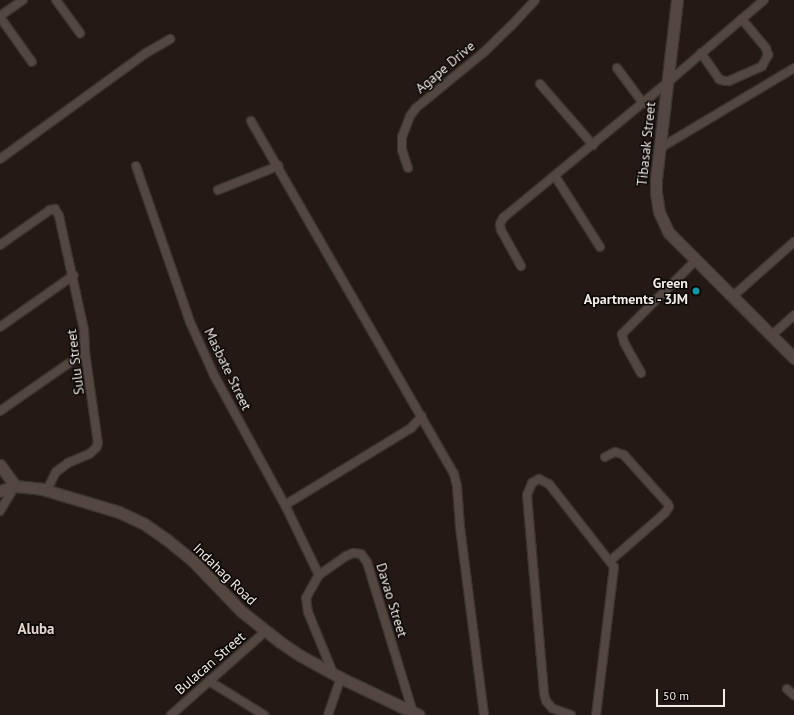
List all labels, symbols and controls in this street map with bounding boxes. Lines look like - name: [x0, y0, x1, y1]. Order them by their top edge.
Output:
- street label: Agape Drive: [412, 37, 478, 97]
- street label: Tibasak Street: [633, 101, 659, 187]
- place label: Green Apartments - 3JM: [582, 275, 688, 308]
- marker: Green Apartments - 3JM: [691, 286, 701, 296]
- street label: Masbate Street: [201, 325, 255, 413]
- street label: Sulu Street: [63, 328, 87, 396]
- street label: Indahag Road: [190, 540, 260, 608]
- street label: Davao Street: [373, 561, 411, 639]
- district label: Aluba: [17, 620, 55, 638]
- street label: Bulacan Street: [172, 628, 248, 698]
- scale bar: [658, 681, 727, 707]
- text: 50 m: [663, 688, 689, 703]

